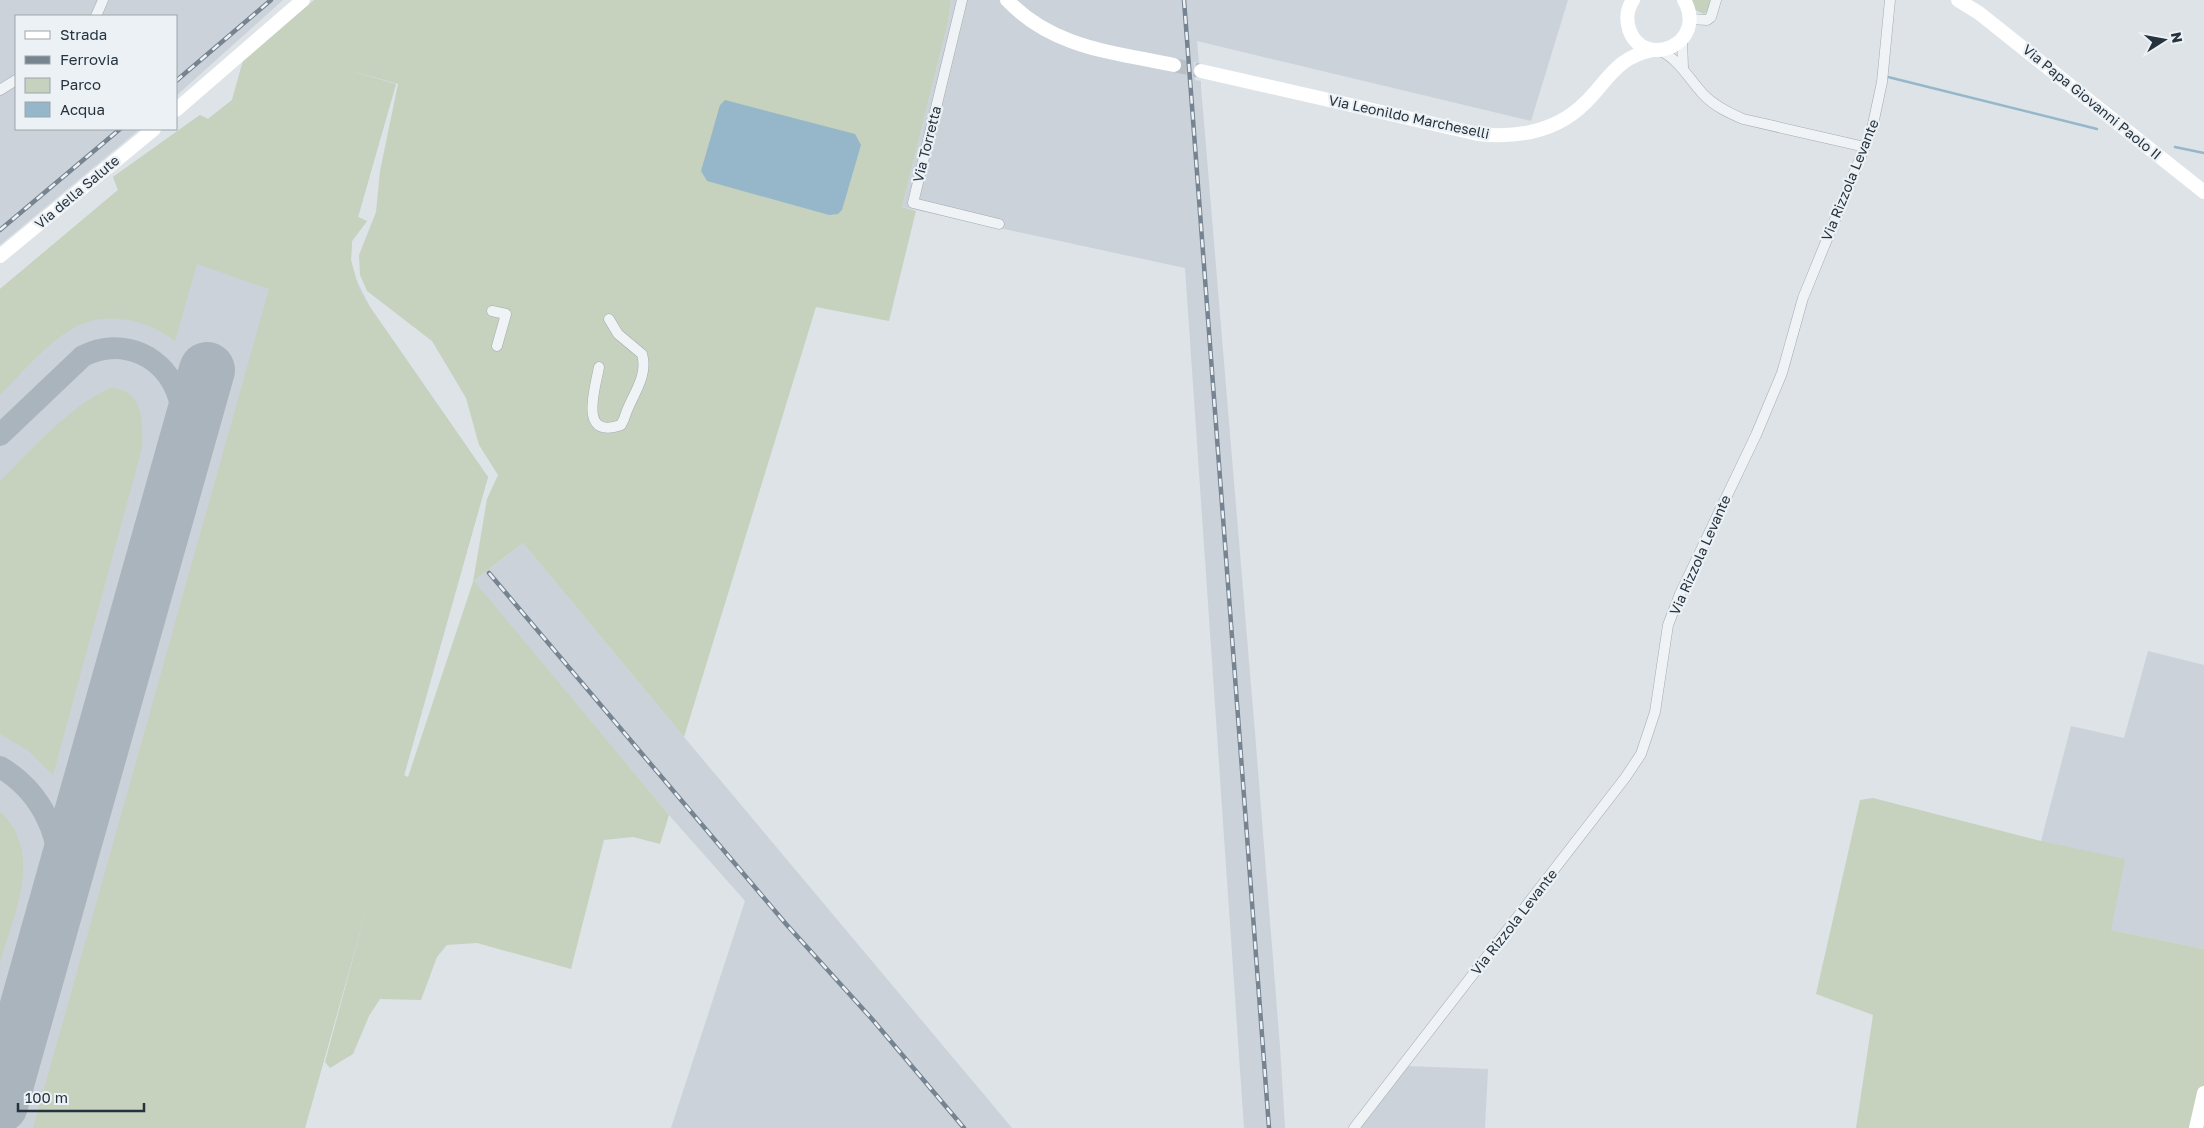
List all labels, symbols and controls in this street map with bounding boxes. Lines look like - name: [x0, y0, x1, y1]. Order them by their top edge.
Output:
- legend: [15, 15, 178, 130]
- north arrow: [2139, 15, 2189, 65]
- text: Strada: [60, 25, 107, 43]
- text: N: [2168, 31, 2187, 44]
- street label: Via Papa Giovanni Paolo II: [2020, 40, 2165, 163]
- text: Ferrovia: [60, 50, 119, 68]
- text: Parco: [60, 75, 101, 93]
- street label: Via Leonildo Marcheselli: [1327, 91, 1491, 142]
- text: Acqua: [60, 100, 105, 118]
- street label: Via Torretta: [909, 104, 944, 184]
- street label: Via Rizzola Levante: [1817, 116, 1882, 243]
- street label: Via della Salute: [31, 151, 122, 232]
- street label: Via Rizzola Levante: [1665, 492, 1734, 618]
- street label: Via Rizzola Levante: [1467, 865, 1560, 978]
- scale bar: [18, 1080, 144, 1112]
- text: 100 m: [25, 1088, 68, 1106]

